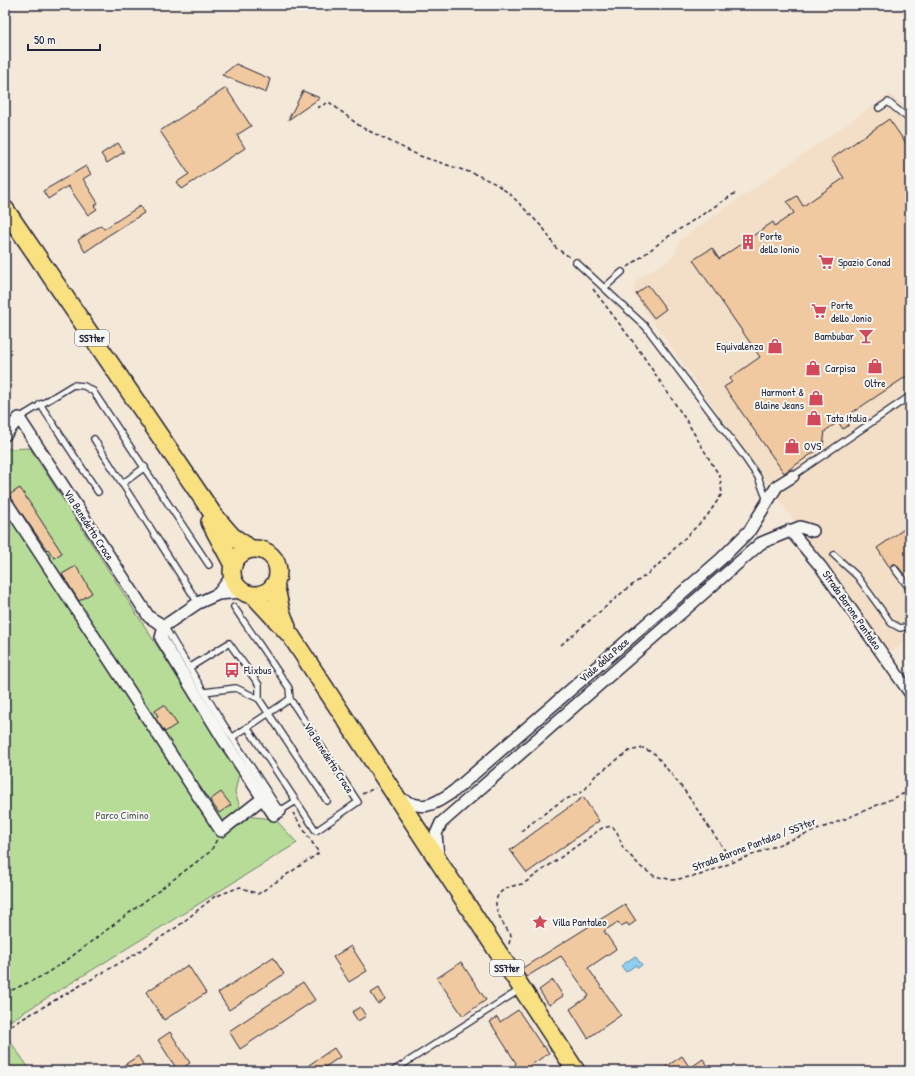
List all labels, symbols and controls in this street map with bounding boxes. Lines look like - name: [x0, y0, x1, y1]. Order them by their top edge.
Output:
- scale bar: [28, 26, 100, 52]
- text: 50 m: [34, 31, 55, 48]
- place label: Porte dello Ionio: [760, 229, 800, 256]
- building icon: Porte dello Ionio: [739, 233, 757, 251]
- supermarket icon: Spazio Conad: [817, 253, 835, 271]
- place label: Spazio Conad: [838, 255, 891, 269]
- place label: Porte dello Jonio: [831, 298, 872, 325]
- supermarket icon: Porte dello Jonio: [810, 302, 828, 320]
- bar icon: Bambubar: [857, 327, 875, 345]
- place label: Bambubar: [815, 329, 855, 343]
- road number: SS7ter: [75, 330, 109, 346]
- shop icon: Equivalenza: [766, 337, 784, 355]
- place label: Equivalenza: [716, 339, 764, 353]
- shop icon: Oltre: [866, 357, 884, 375]
- shop icon: Carpisa: [804, 359, 822, 377]
- place label: Carpisa: [825, 361, 856, 375]
- place label: Oltre: [864, 376, 886, 390]
- place label: Harmont & Blaine Jeans: [755, 385, 804, 412]
- shop icon: Harmont & Blaine Jeans: [807, 389, 825, 407]
- shop icon: Tata Italia: [805, 409, 823, 427]
- place label: Tata Italia: [826, 411, 867, 425]
- shop icon: OVS: [783, 437, 801, 455]
- place label: OVS: [804, 439, 821, 453]
- street label: Via Benedetto Croce: [61, 487, 117, 563]
- street label: Strada Barone Pantaleo: [819, 568, 885, 653]
- street label: Viale della Pace: [576, 634, 632, 685]
- bus stop icon: Flixbus: [223, 661, 241, 679]
- place label: Flixbus: [243, 663, 272, 677]
- street label: Via Benedetto Croce: [301, 720, 357, 796]
- park label: Parco Cimino: [96, 808, 149, 822]
- street label: Strada Barone Pantaleo / SS7ter: [690, 814, 818, 874]
- place icon: Villa Pantaleo: [531, 913, 549, 931]
- place label: Villa Pantaleo: [552, 915, 607, 929]
- road number: SS7ter: [490, 960, 524, 976]

